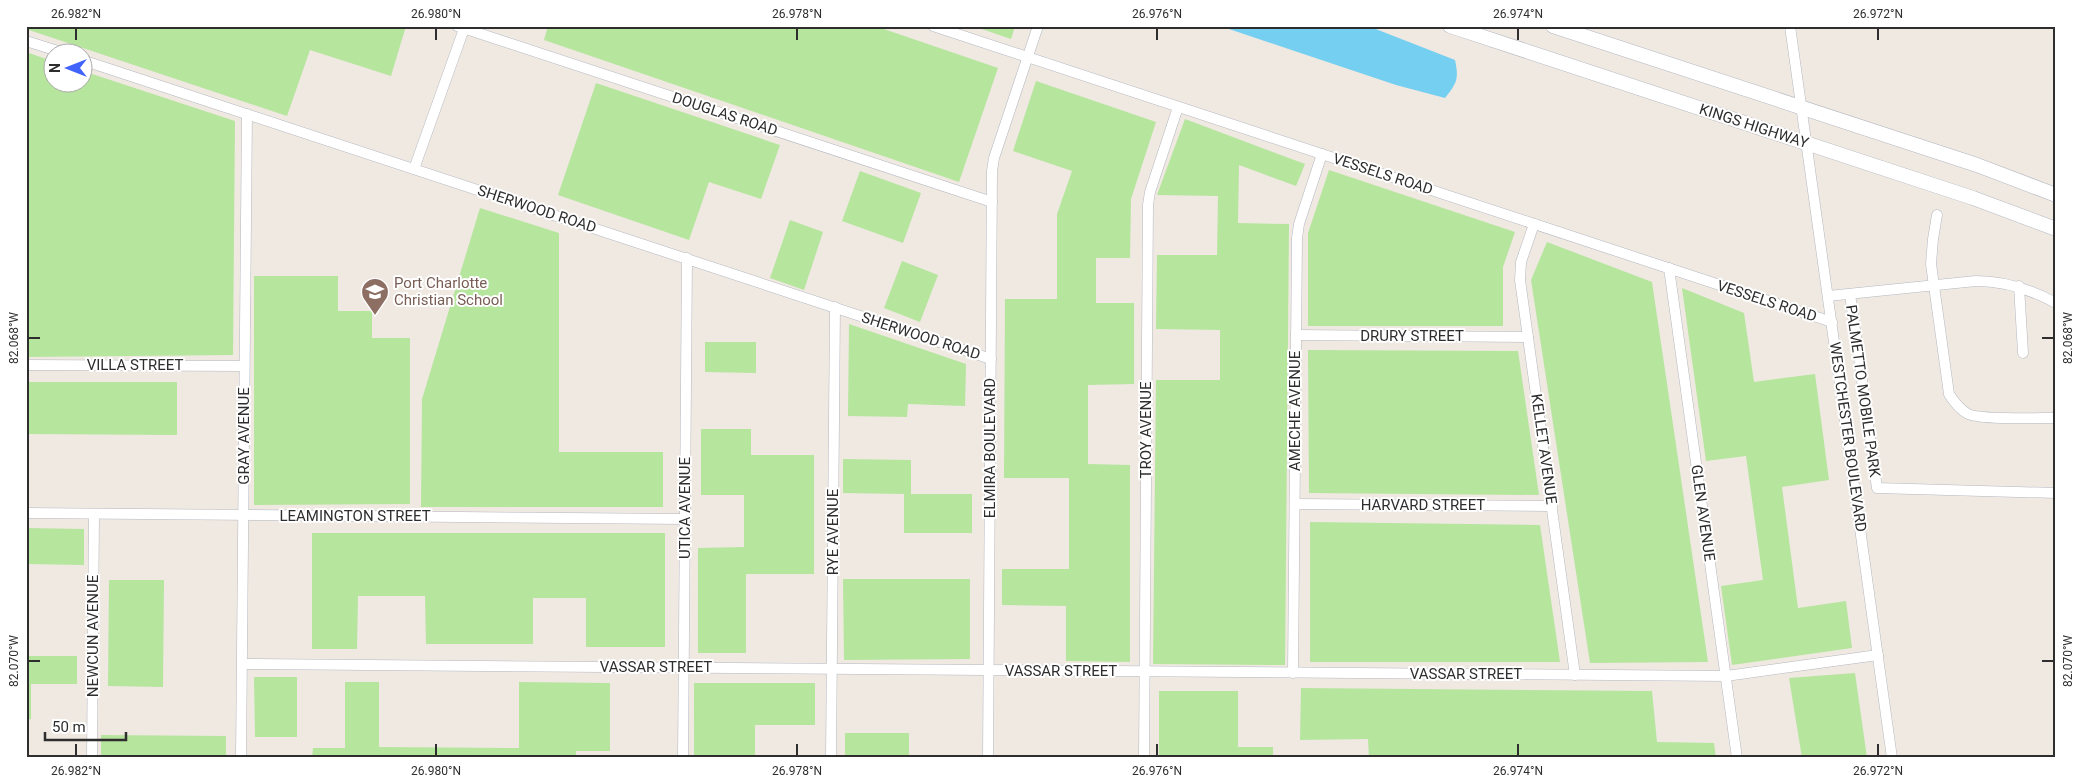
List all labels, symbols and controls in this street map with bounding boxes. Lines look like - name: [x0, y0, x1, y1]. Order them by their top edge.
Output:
- text: 26.982°N: [51, 7, 101, 21]
- text: 26.980°N: [411, 7, 461, 21]
- text: 26.978°N: [772, 7, 822, 21]
- text: 26.976°N: [1132, 7, 1182, 21]
- text: 26.974°N: [1493, 7, 1543, 21]
- text: 26.972°N: [1853, 7, 1903, 21]
- north arrow: [42, 42, 92, 92]
- text: N: [47, 63, 63, 73]
- street label: DOUGLAS ROAD: [670, 88, 780, 140]
- street label: KINGS HIGHWAY: [1697, 100, 1811, 152]
- street label: VESSELS ROAD: [1331, 149, 1435, 199]
- street label: SHERWOOD ROAD: [475, 181, 599, 237]
- place label: Port Charlotte Christian School: [394, 274, 503, 309]
- street label: VESSELS ROAD: [1715, 276, 1819, 326]
- school or university icon: Port Charlotte Christian School: [360, 277, 390, 316]
- street label: PALMETTO MOBILE PARK: [1842, 304, 1884, 479]
- street label: SHERWOOD ROAD: [859, 308, 983, 364]
- text: 82.068°W: [7, 312, 21, 364]
- text: 82.068°W: [2061, 312, 2075, 364]
- street label: DRURY STREET: [1360, 327, 1464, 345]
- street label: WESTCHESTER BOULEVARD: [1826, 341, 1870, 533]
- street label: AMECHE AVENUE: [1286, 350, 1304, 471]
- street label: VILLA STREET: [87, 356, 183, 374]
- street label: ELMIRA BOULEVARD: [981, 378, 999, 518]
- street label: TROY AVENUE: [1137, 381, 1155, 479]
- street label: GRAY AVENUE: [235, 387, 253, 485]
- street label: KELLET AVENUE: [1527, 393, 1561, 506]
- street label: UTICA AVENUE: [676, 456, 694, 559]
- street label: GLEN AVENUE: [1687, 464, 1719, 563]
- street label: RYE AVENUE: [824, 488, 842, 575]
- street label: HARVARD STREET: [1361, 496, 1485, 514]
- street label: LEAMINGTON STREET: [279, 507, 431, 525]
- street label: NEWCUN AVENUE: [84, 574, 102, 697]
- text: 82.070°W: [7, 635, 21, 687]
- text: 82.070°W: [2061, 635, 2075, 687]
- street label: VASSAR STREET: [600, 658, 712, 676]
- street label: VASSAR STREET: [1005, 662, 1117, 680]
- street label: VASSAR STREET: [1410, 665, 1522, 683]
- scale bar: [45, 709, 126, 741]
- text: 50 m: [52, 718, 86, 736]
- text: 26.982°N: [51, 764, 101, 778]
- text: 26.980°N: [411, 764, 461, 778]
- text: 26.978°N: [772, 764, 822, 778]
- text: 26.976°N: [1132, 764, 1182, 778]
- text: 26.974°N: [1493, 764, 1543, 778]
- text: 26.972°N: [1853, 764, 1903, 778]

